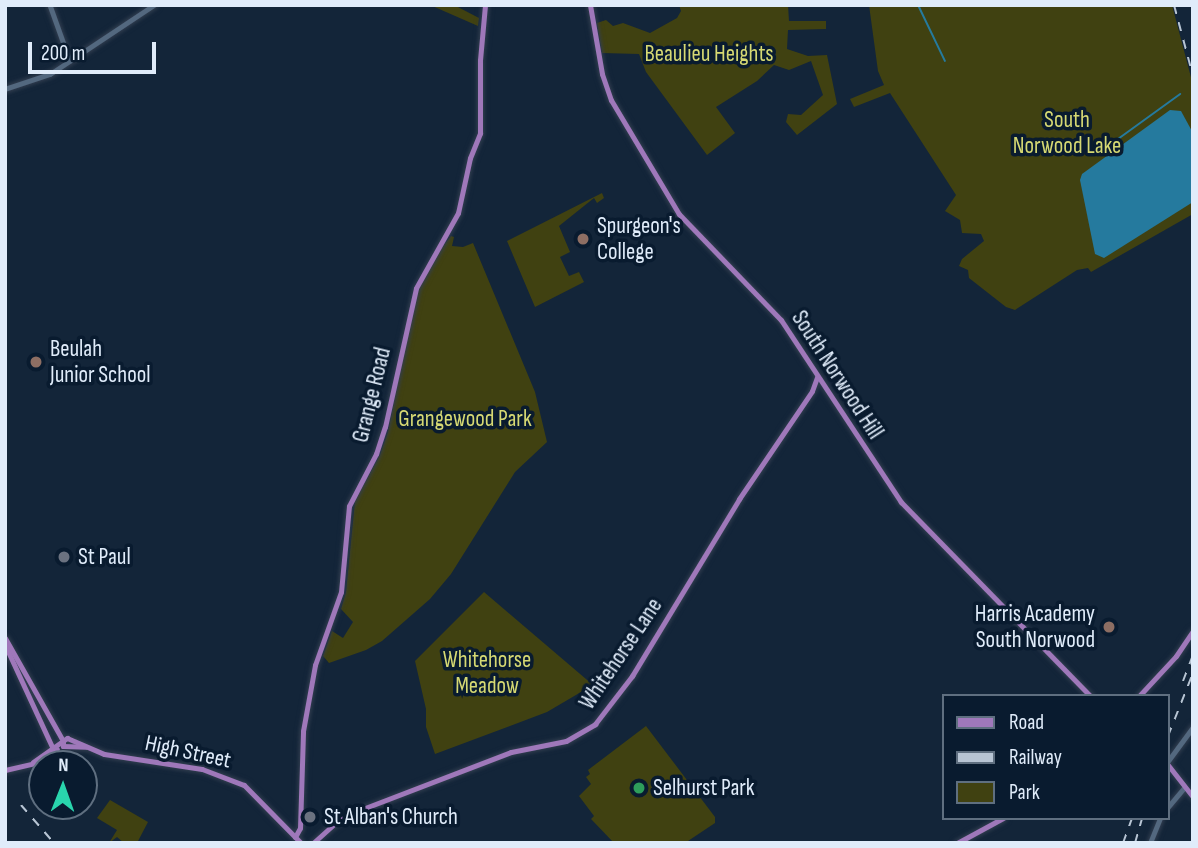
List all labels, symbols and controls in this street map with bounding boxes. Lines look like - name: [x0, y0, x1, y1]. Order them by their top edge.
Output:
- scale bar: [32, 28, 159, 72]
- park label: Beaulieu Heights: [644, 40, 774, 68]
- text: 200 m: [41, 41, 85, 66]
- park label: South Norwood Lake: [1013, 106, 1121, 160]
- place label: Spurgeon's College: [597, 212, 681, 266]
- marker: Spurgeon's College: [575, 231, 591, 247]
- street label: South Norwood Hill: [785, 306, 889, 444]
- place label: Beulah Junior School: [50, 335, 151, 389]
- street label: Grange Road: [347, 345, 397, 445]
- marker: Beulah Junior School: [28, 354, 44, 370]
- park label: Grangewood Park: [398, 405, 532, 433]
- place label: St Paul: [78, 543, 131, 571]
- marker: St Paul: [56, 549, 72, 565]
- street label: Whitehorse Lane: [574, 593, 668, 715]
- place label: Harris Academy South Norwood: [975, 600, 1095, 654]
- marker: Harris Academy South Norwood: [1101, 619, 1117, 635]
- park label: Whitehorse Meadow: [443, 646, 531, 700]
- legend: [942, 694, 1170, 820]
- text: Road: [1009, 710, 1044, 735]
- street label: High Street: [142, 729, 234, 775]
- text: Railway: [1009, 745, 1062, 770]
- north arrow: [28, 750, 98, 820]
- text: N: [58, 754, 69, 777]
- place label: Selhurst Park: [653, 774, 755, 802]
- marker: Selhurst Park: [631, 780, 647, 796]
- text: Park: [1009, 780, 1040, 805]
- place label: St Alban's Church: [324, 803, 458, 831]
- marker: St Alban's Church: [302, 809, 318, 825]

